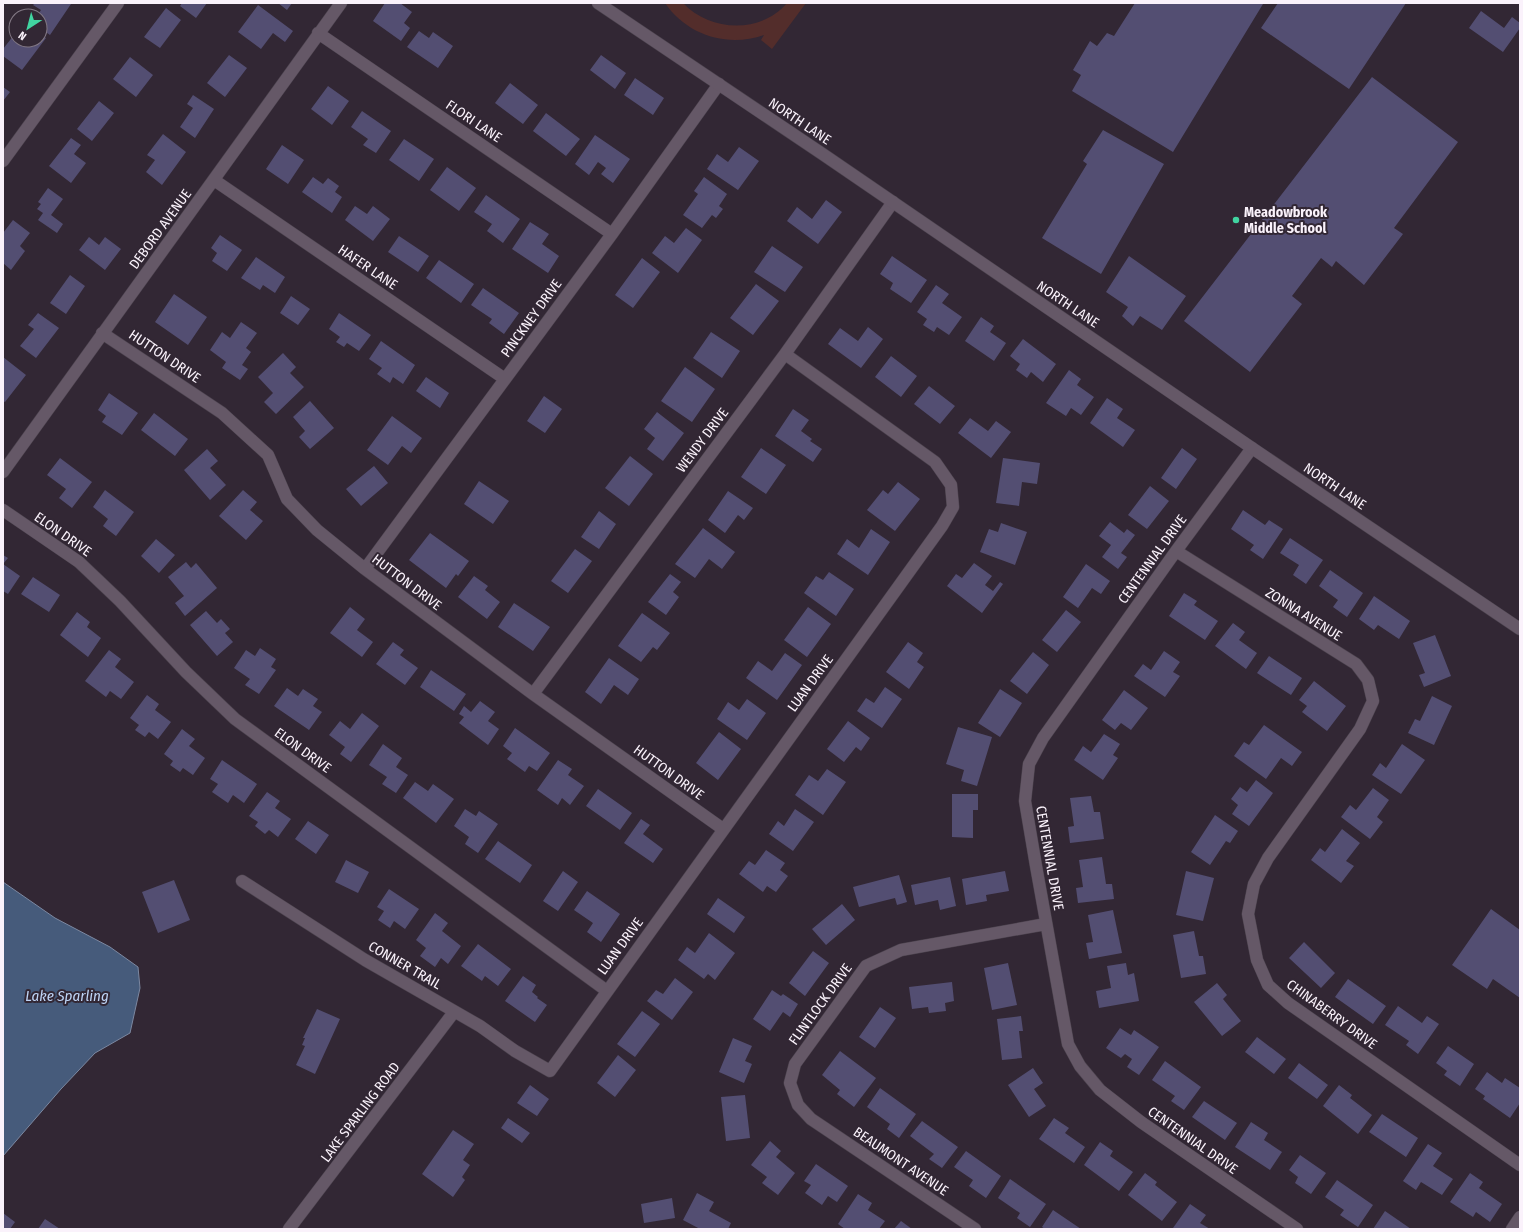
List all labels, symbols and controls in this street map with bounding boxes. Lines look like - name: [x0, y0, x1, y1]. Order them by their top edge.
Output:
- north arrow: [8, 8, 48, 48]
- text: N: [16, 28, 29, 43]
- street label: NORTH LANE: [765, 94, 834, 149]
- street label: FLORI LANE: [443, 97, 505, 147]
- street label: DEBORD AVENUE: [126, 186, 195, 272]
- place label: Meadowbrook Middle School: [1244, 204, 1328, 237]
- marker: Meadowbrook Middle School: [1231, 215, 1241, 225]
- street label: HAFER LANE: [335, 241, 401, 294]
- street label: PINCKNEY DRIVE: [497, 276, 566, 361]
- street label: NORTH LANE: [1033, 277, 1102, 332]
- street label: HUTTON DRIVE: [126, 326, 204, 387]
- street label: WENDY DRIVE: [673, 404, 733, 476]
- street label: NORTH LANE: [1300, 459, 1369, 514]
- street label: ELON DRIVE: [31, 509, 95, 561]
- street label: CENTENNIAL DRIVE: [1114, 511, 1191, 607]
- street label: HUTTON DRIVE: [368, 551, 445, 614]
- street label: ZONNA AVENUE: [1262, 584, 1345, 645]
- street label: LUAN DRIVE: [784, 651, 837, 715]
- street label: ELON DRIVE: [271, 724, 335, 777]
- street label: HUTTON DRIVE: [630, 741, 708, 804]
- street label: CENTENNIAL DRIVE: [1032, 804, 1067, 912]
- street label: LUAN DRIVE: [594, 914, 647, 978]
- street label: CONNER TRAIL: [365, 938, 444, 993]
- street label: FLINTLOCK DRIVE: [785, 960, 856, 1048]
- street label: CHINABERRY DRIVE: [1283, 976, 1381, 1053]
- water label: Lake Sparling: [25, 987, 109, 1005]
- street label: LAKE SPARLING ROAD: [317, 1059, 403, 1166]
- street label: CENTENNIAL DRIVE: [1144, 1103, 1241, 1178]
- street label: BEAUMONT AVENUE: [850, 1123, 952, 1200]

